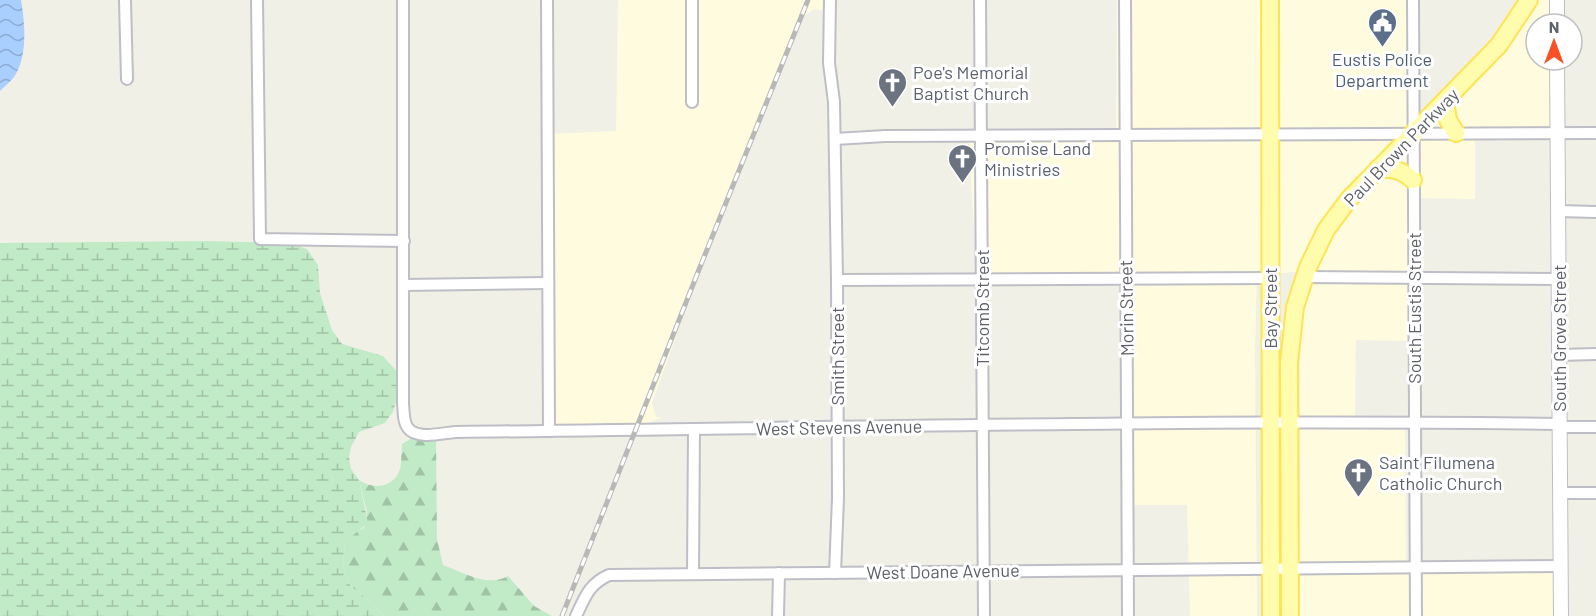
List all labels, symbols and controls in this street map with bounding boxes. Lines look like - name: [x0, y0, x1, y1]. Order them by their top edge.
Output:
- public building icon: Eustis Police Department: [1366, 6, 1398, 48]
- north arrow: [1524, 12, 1584, 72]
- text: N: [1549, 17, 1559, 36]
- place label: Eustis Police Department: [1332, 48, 1432, 91]
- place label: Poe's Memorial Baptist Church: [913, 61, 1029, 104]
- church icon: Poe's Memorial Baptist Church: [876, 66, 908, 108]
- street label: Paul Brown Parkway: [1339, 83, 1463, 211]
- place label: Promise Land Ministries: [984, 137, 1091, 180]
- church icon: Promise Land Ministries: [947, 142, 979, 184]
- street label: South Eustis Street: [1403, 232, 1425, 384]
- street label: Titcomb Street: [971, 249, 993, 367]
- street label: Morin Street: [1114, 260, 1138, 356]
- street label: South Grove Street: [1548, 264, 1570, 412]
- street label: Bay Street: [1259, 267, 1281, 349]
- street label: Smith Street: [826, 307, 848, 405]
- street label: West Stevens Avenue: [756, 415, 922, 439]
- place label: Saint Filumena Catholic Church: [1379, 451, 1502, 494]
- church icon: Saint Filumena Catholic Church: [1342, 456, 1374, 498]
- street label: West Doane Avenue: [866, 559, 1020, 583]

